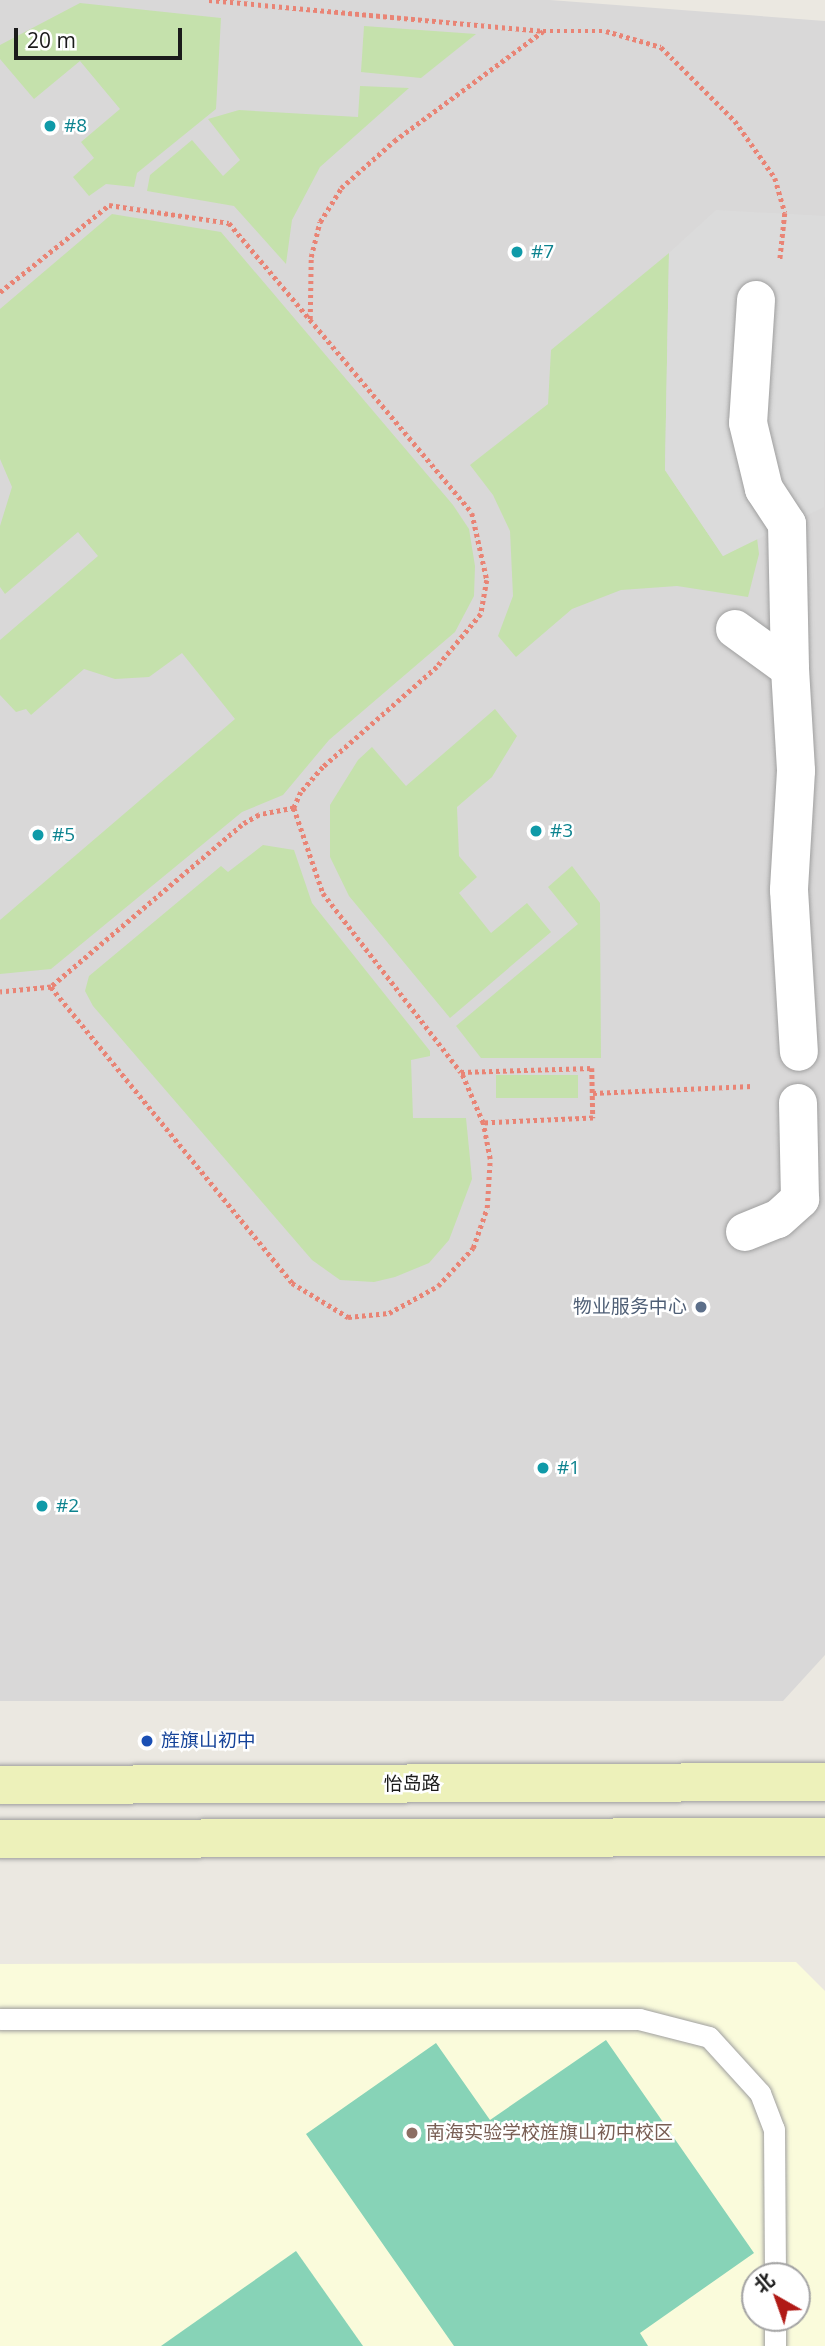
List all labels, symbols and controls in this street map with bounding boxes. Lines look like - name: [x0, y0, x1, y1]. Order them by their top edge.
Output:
- scale bar: [18, 14, 186, 58]
- text: 20 m: [27, 26, 76, 54]
- place label: #8: [64, 115, 87, 137]
- marker: #8: [42, 118, 58, 134]
- place label: #7: [531, 241, 554, 263]
- marker: #7: [509, 244, 525, 260]
- place label: #3: [550, 820, 573, 842]
- marker: #3: [528, 823, 544, 839]
- place label: #5: [52, 824, 75, 846]
- marker: #5: [30, 827, 46, 843]
- place label: 物业服务中心: [573, 1296, 687, 1318]
- marker: 物业服务中心: [693, 1299, 709, 1315]
- place label: #1: [557, 1457, 580, 1479]
- marker: #1: [535, 1460, 551, 1476]
- place label: #2: [56, 1495, 79, 1517]
- marker: #2: [34, 1498, 50, 1514]
- place label: 旌旗山初中: [161, 1730, 256, 1752]
- marker: 旌旗山初中: [139, 1733, 155, 1749]
- street label: 怡岛路: [384, 1773, 440, 1795]
- place label: 南海实验学校旌旗山初中校区: [426, 2122, 673, 2144]
- marker: 南海实验学校旌旗山初中校区: [404, 2125, 420, 2141]
- north arrow: [741, 2262, 811, 2332]
- text: 北: [748, 2266, 779, 2299]

